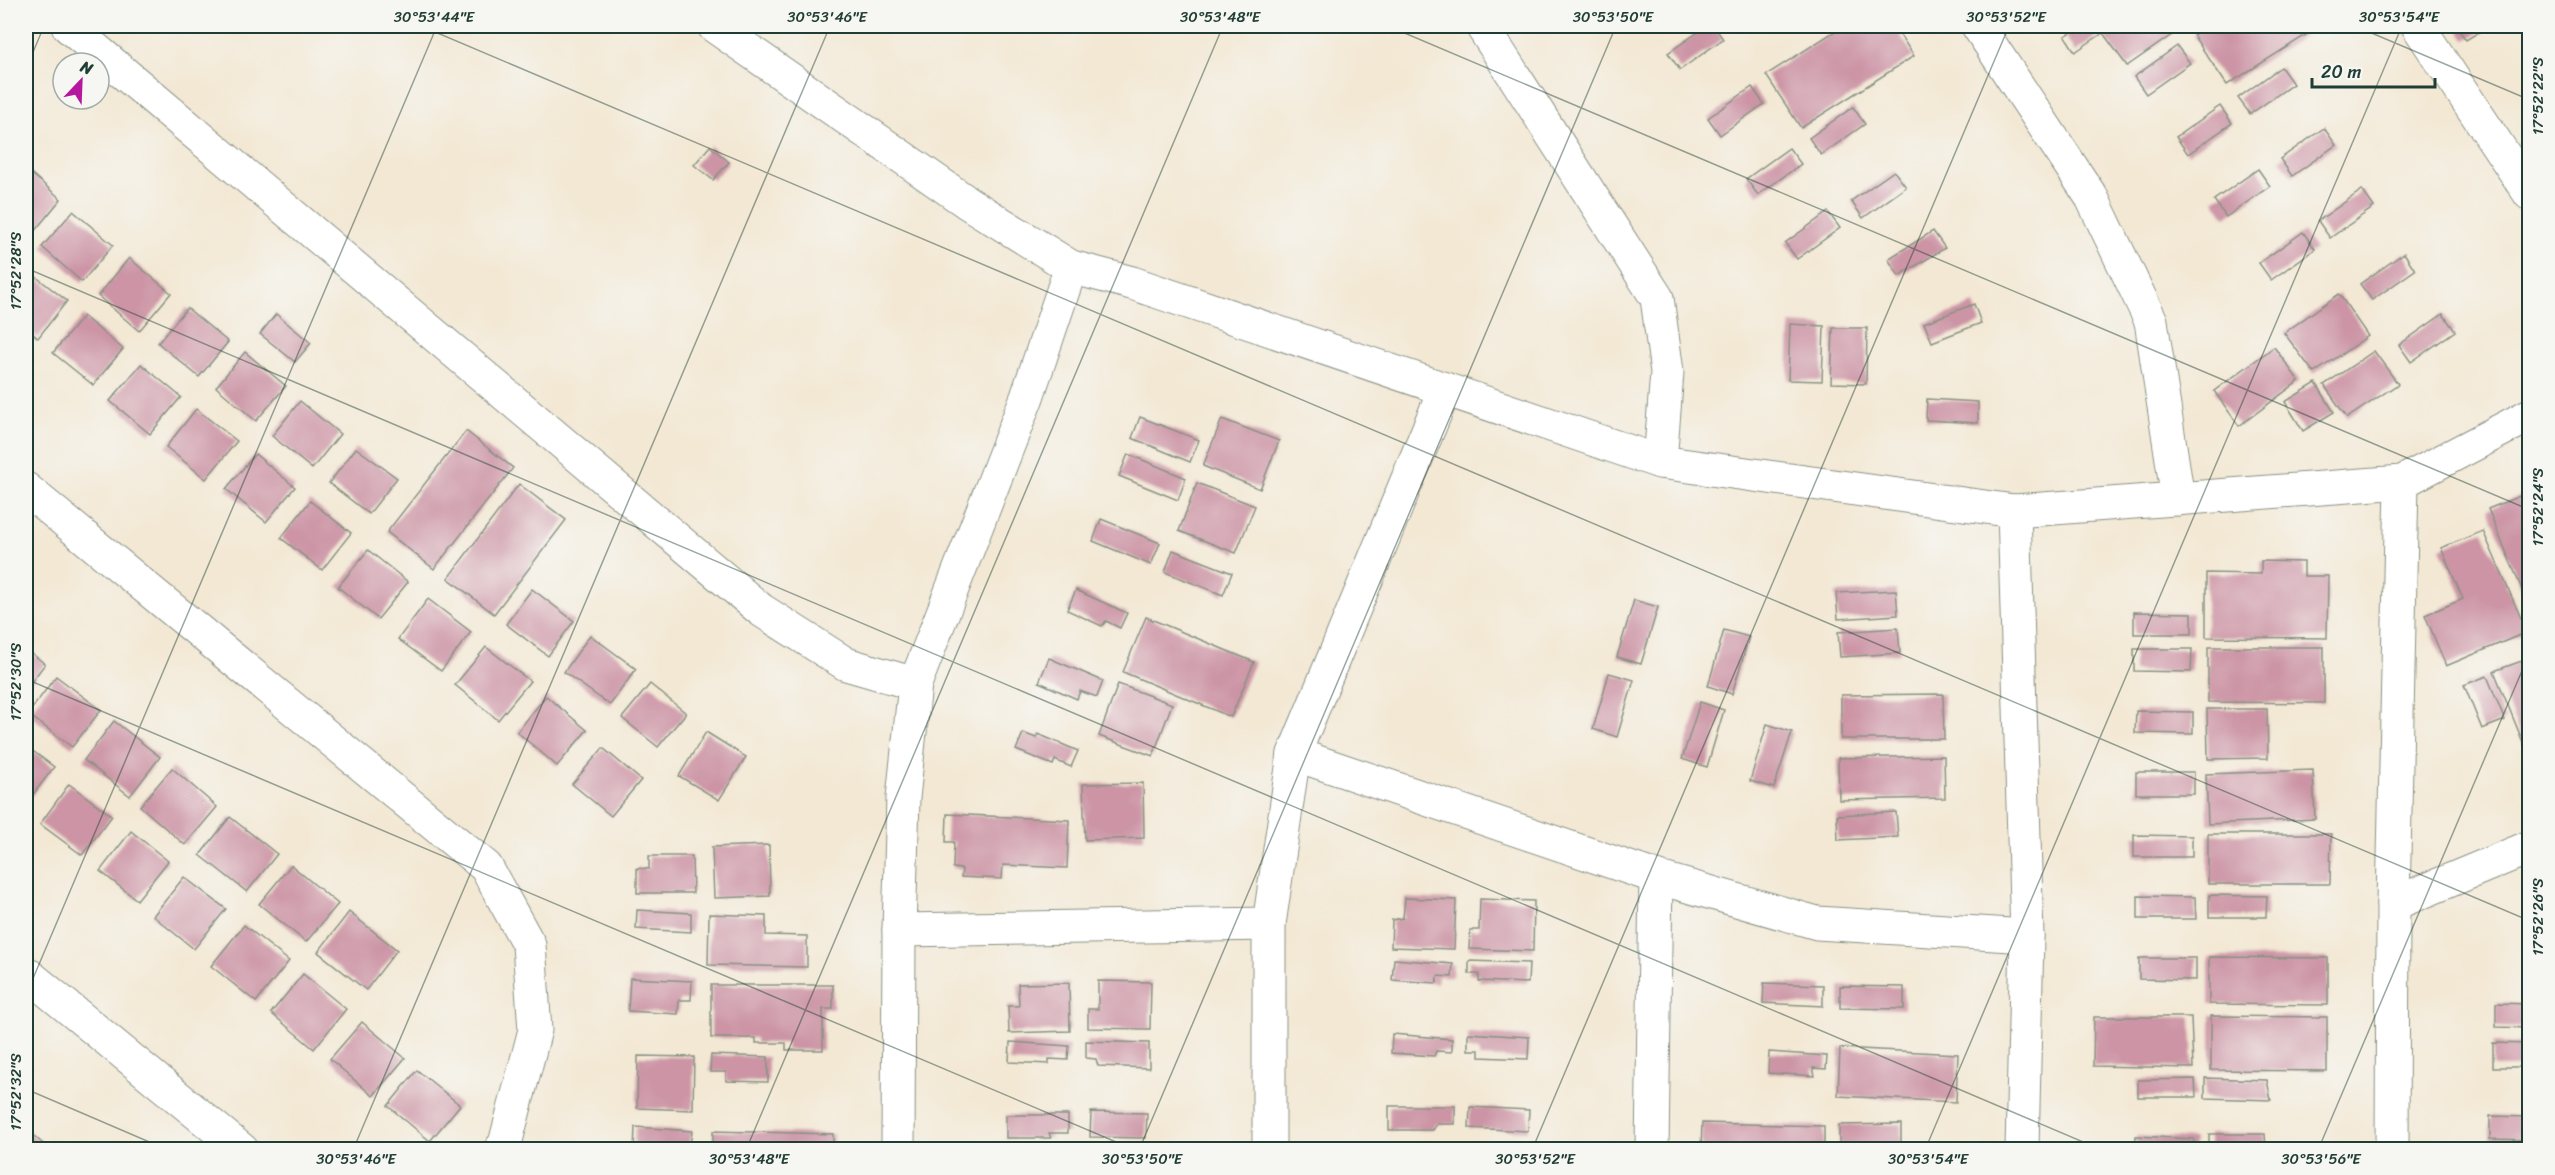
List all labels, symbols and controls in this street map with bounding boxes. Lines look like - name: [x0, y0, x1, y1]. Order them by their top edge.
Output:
- text: 30°53'44"E: [394, 4, 476, 30]
- text: 30°53'46"E: [787, 4, 868, 30]
- text: 30°53'48"E: [1180, 4, 1262, 30]
- text: 30°53'50"E: [1573, 4, 1655, 30]
- text: 30°53'52"E: [1966, 4, 2047, 30]
- text: 30°53'54"E: [2359, 4, 2441, 30]
- north arrow: [51, 51, 111, 111]
- scale bar: [2312, 51, 2435, 89]
- text: N: [75, 52, 98, 84]
- text: 20 m: [2321, 56, 2361, 88]
- text: 17°52'22"S: [2525, 57, 2551, 135]
- text: 17°52'28"S: [3, 231, 29, 310]
- text: 17°52'24"S: [2525, 467, 2551, 546]
- text: 17°52'30"S: [3, 642, 29, 721]
- text: 17°52'26"S: [2525, 878, 2551, 956]
- text: 17°52'32"S: [3, 1053, 29, 1131]
- text: 30°53'46"E: [316, 1146, 397, 1172]
- text: 30°53'48"E: [709, 1146, 791, 1172]
- text: 30°53'50"E: [1102, 1146, 1184, 1172]
- text: 30°53'52"E: [1495, 1146, 1576, 1172]
- text: 30°53'54"E: [1888, 1146, 1970, 1172]
- text: 30°53'56"E: [2281, 1146, 2362, 1172]

